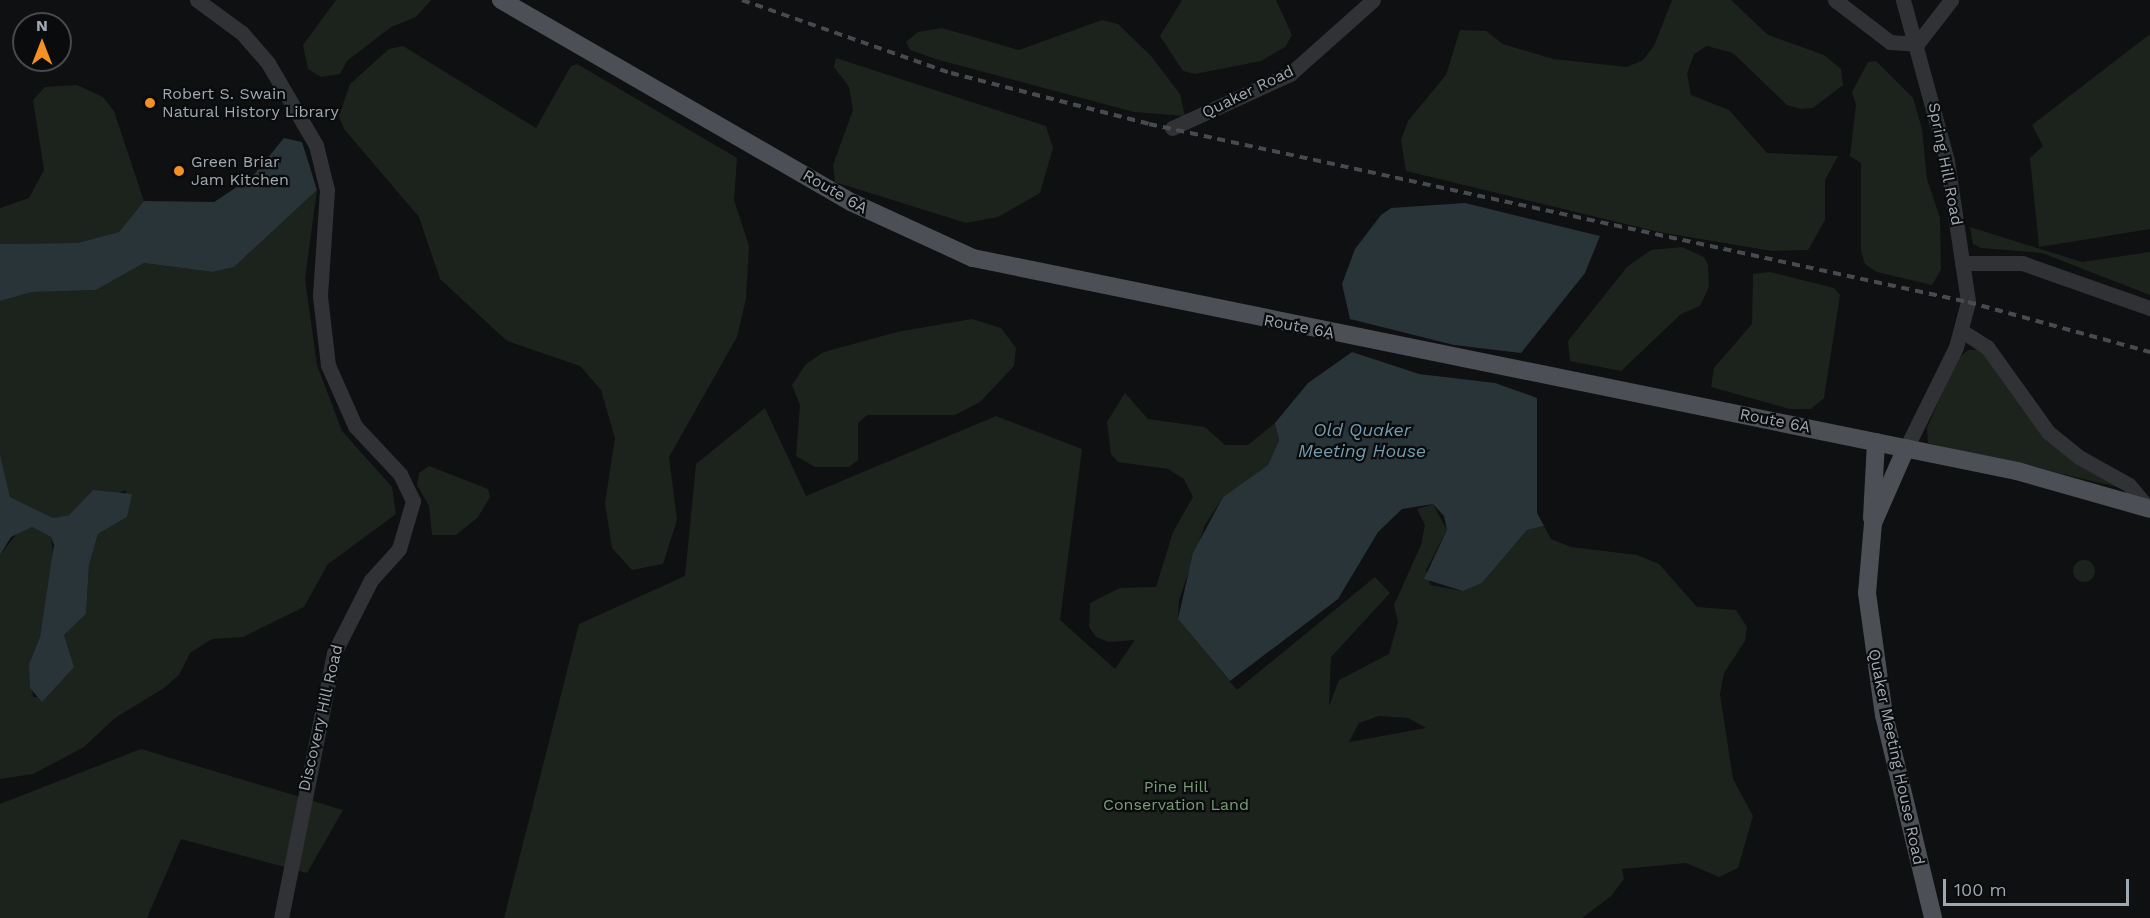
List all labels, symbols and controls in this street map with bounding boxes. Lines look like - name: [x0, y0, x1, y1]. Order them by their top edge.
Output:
- north arrow: [12, 12, 72, 72]
- text: N: [36, 16, 48, 35]
- street label: Quaker Road: [1199, 61, 1297, 123]
- place label: Robert S. Swain Natural History Library: [162, 84, 340, 122]
- marker: Robert S. Swain Natural History Library: [143, 96, 157, 110]
- street label: Spring Hill Road: [1924, 101, 1966, 227]
- place label: Green Briar Jam Kitchen: [191, 152, 289, 190]
- marker: Green Briar Jam Kitchen: [172, 164, 186, 178]
- street label: Route 6A: [799, 166, 871, 218]
- street label: Route 6A: [1262, 311, 1336, 343]
- street label: Route 6A: [1738, 405, 1812, 437]
- water label: Old Quaker Meeting House: [1298, 420, 1426, 462]
- street label: Discovery Hill Road: [295, 642, 347, 794]
- street label: Quaker Meeting House Road: [1864, 647, 1928, 867]
- park label: Pine Hill Conservation Land: [1103, 777, 1249, 815]
- scale bar: [1946, 867, 2132, 905]
- text: 100 m: [1954, 879, 2007, 900]

